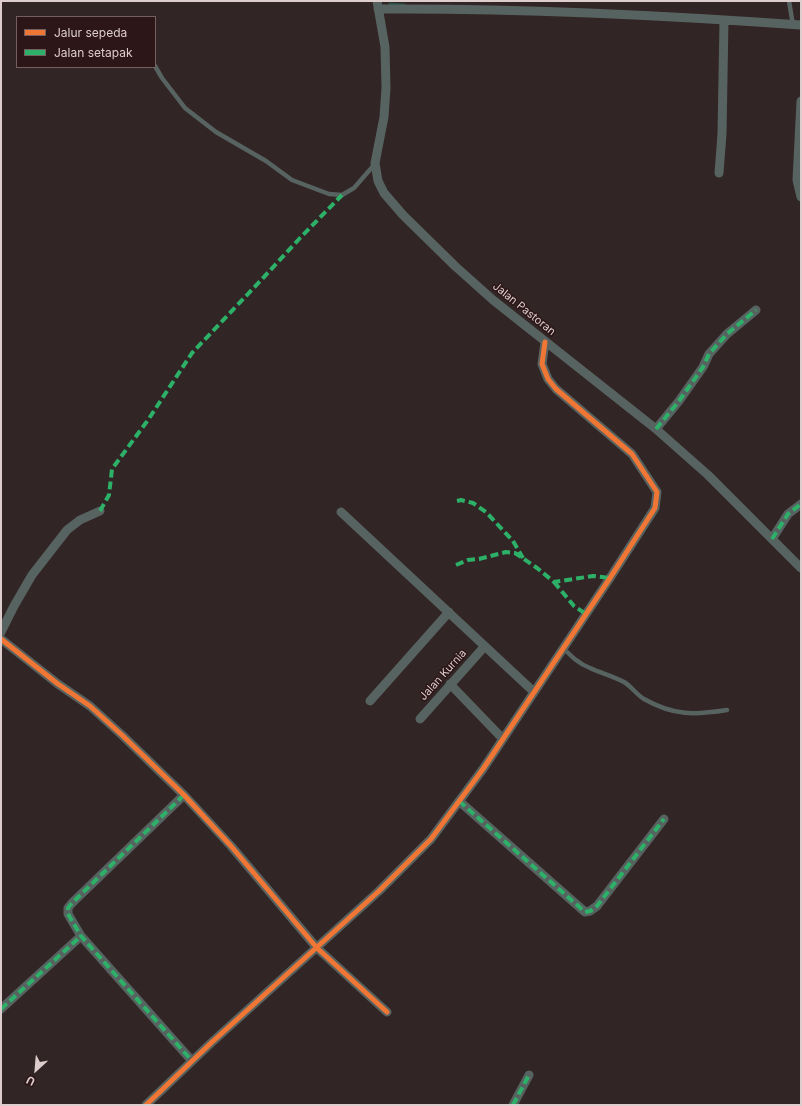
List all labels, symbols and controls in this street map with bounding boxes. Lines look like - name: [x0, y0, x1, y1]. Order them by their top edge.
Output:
- legend: [16, 16, 156, 68]
- text: Jalur sepeda: [54, 25, 127, 40]
- text: Jalan setapak: [54, 45, 133, 60]
- street label: Jalan Pastoran: [490, 280, 558, 338]
- street label: Jalan Kurnia: [417, 647, 469, 703]
- north arrow: [16, 1050, 56, 1090]
- text: U: [24, 1073, 37, 1089]

